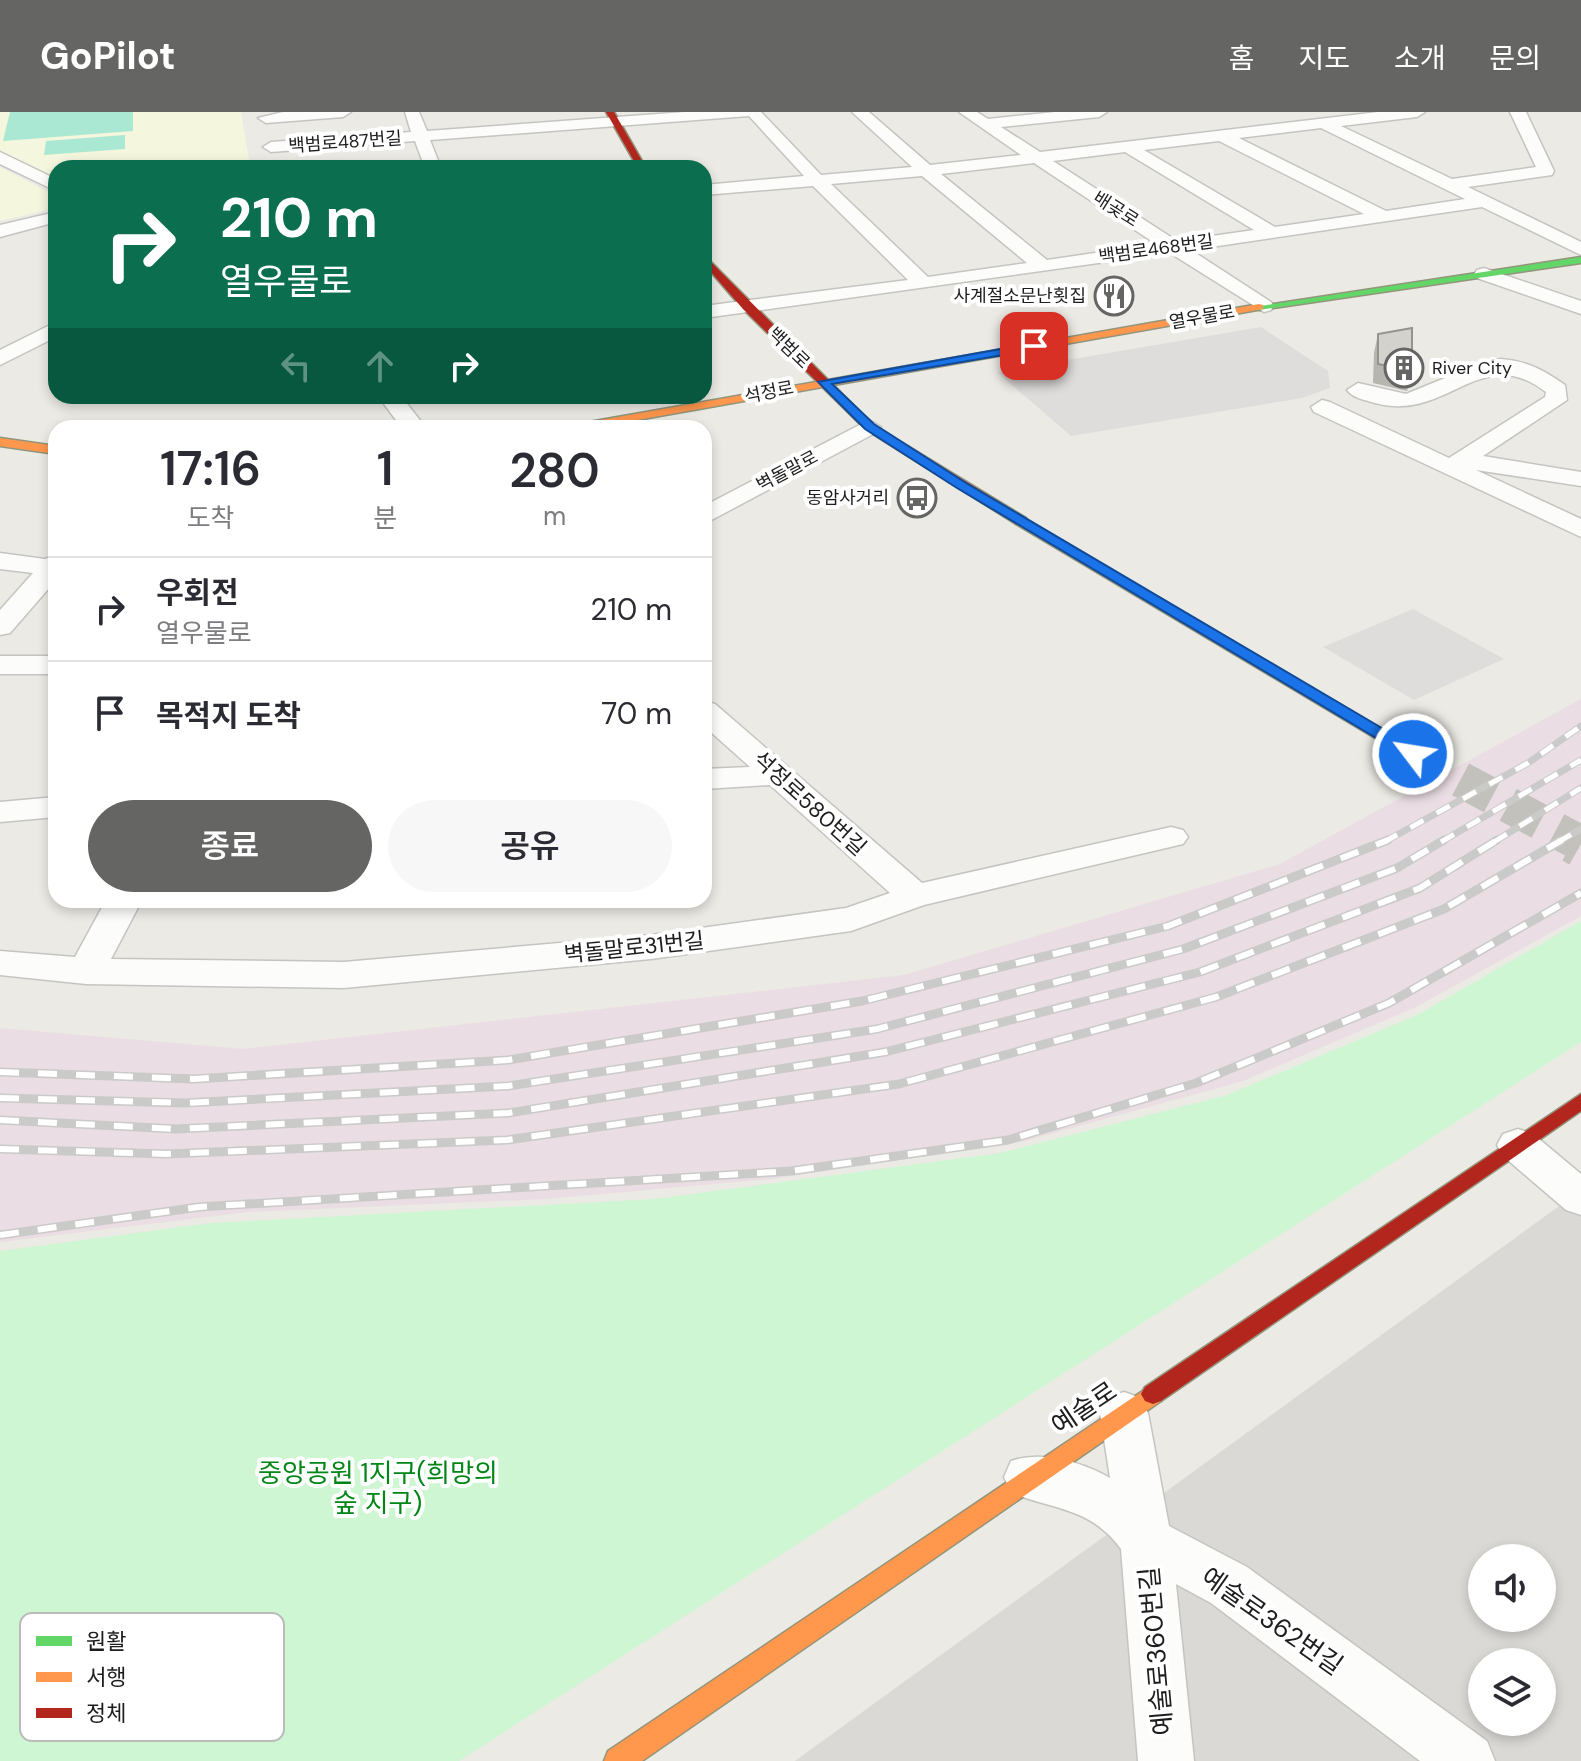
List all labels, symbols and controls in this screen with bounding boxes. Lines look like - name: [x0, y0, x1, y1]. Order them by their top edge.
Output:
- text: GoPilot: [40, 31, 176, 81]
- text: 홈: [1229, 40, 1254, 77]
- text: 지도: [1298, 40, 1350, 77]
- text: 소개: [1394, 40, 1445, 77]
- text: 문의: [1489, 40, 1541, 77]
- street label: 백범로487번길: [287, 126, 403, 158]
- text: 210 m: [220, 181, 378, 254]
- street label: 배곶로: [1089, 186, 1143, 232]
- icon: right: [88, 192, 192, 296]
- street label: 백범로468번길: [1097, 229, 1215, 269]
- text: 열우물로: [220, 258, 352, 305]
- restaurant icon: 사계절소문난횟집: [1093, 275, 1135, 317]
- place label: 사계절소문난횟집: [954, 284, 1086, 308]
- street label: 열우물로: [1167, 299, 1237, 335]
- pin: [1000, 312, 1068, 380]
- street label: 백범로: [763, 322, 815, 374]
- icon: arrive: [1012, 324, 1056, 368]
- icon: left: [274, 344, 318, 388]
- icon: ahead: [358, 344, 402, 388]
- icon: right: [442, 344, 486, 388]
- building icon: River City: [1383, 347, 1425, 389]
- place label: River City: [1432, 356, 1512, 380]
- street label: 석정로: [742, 375, 796, 409]
- text: 17:16: [160, 437, 261, 500]
- text: 1: [377, 437, 393, 500]
- text: 280: [509, 439, 600, 502]
- street label: 벽돌말로: [752, 445, 822, 497]
- bus stop icon: 동암사거리: [896, 477, 938, 519]
- place label: 동암사거리: [806, 486, 889, 510]
- text: m: [543, 499, 566, 533]
- text: 도착: [187, 501, 235, 535]
- text: 분: [373, 501, 397, 535]
- text: 우회전: [156, 573, 239, 612]
- icon: right: [88, 587, 132, 631]
- text: 210 m: [590, 590, 672, 629]
- text: 열우물로: [156, 616, 252, 650]
- icon: arrive: [88, 691, 132, 735]
- text: 70 m: [601, 694, 672, 733]
- text: 목적지 도착: [156, 696, 301, 735]
- position arrow: [1371, 712, 1455, 796]
- street label: 석정로580번길: [747, 745, 873, 862]
- button: 종료: [88, 800, 372, 892]
- button: 공유: [388, 800, 672, 892]
- street label: 벽돌말로31번길: [562, 926, 706, 969]
- street label: 예술로: [1045, 1374, 1123, 1442]
- park label: 중앙공원 1지구(희망의 숲 지구): [258, 1456, 498, 1520]
- map controls: [1468, 1544, 1556, 1736]
- button: sound: [1468, 1544, 1556, 1632]
- street label: 예술로362번길: [1194, 1560, 1350, 1682]
- street label: 예술로360번길: [1132, 1565, 1180, 1737]
- legend: [20, 1613, 284, 1741]
- text: 원활: [86, 1627, 126, 1656]
- button: layers: [1468, 1648, 1556, 1736]
- text: 서행: [86, 1663, 126, 1692]
- text: 정체: [86, 1699, 126, 1728]

